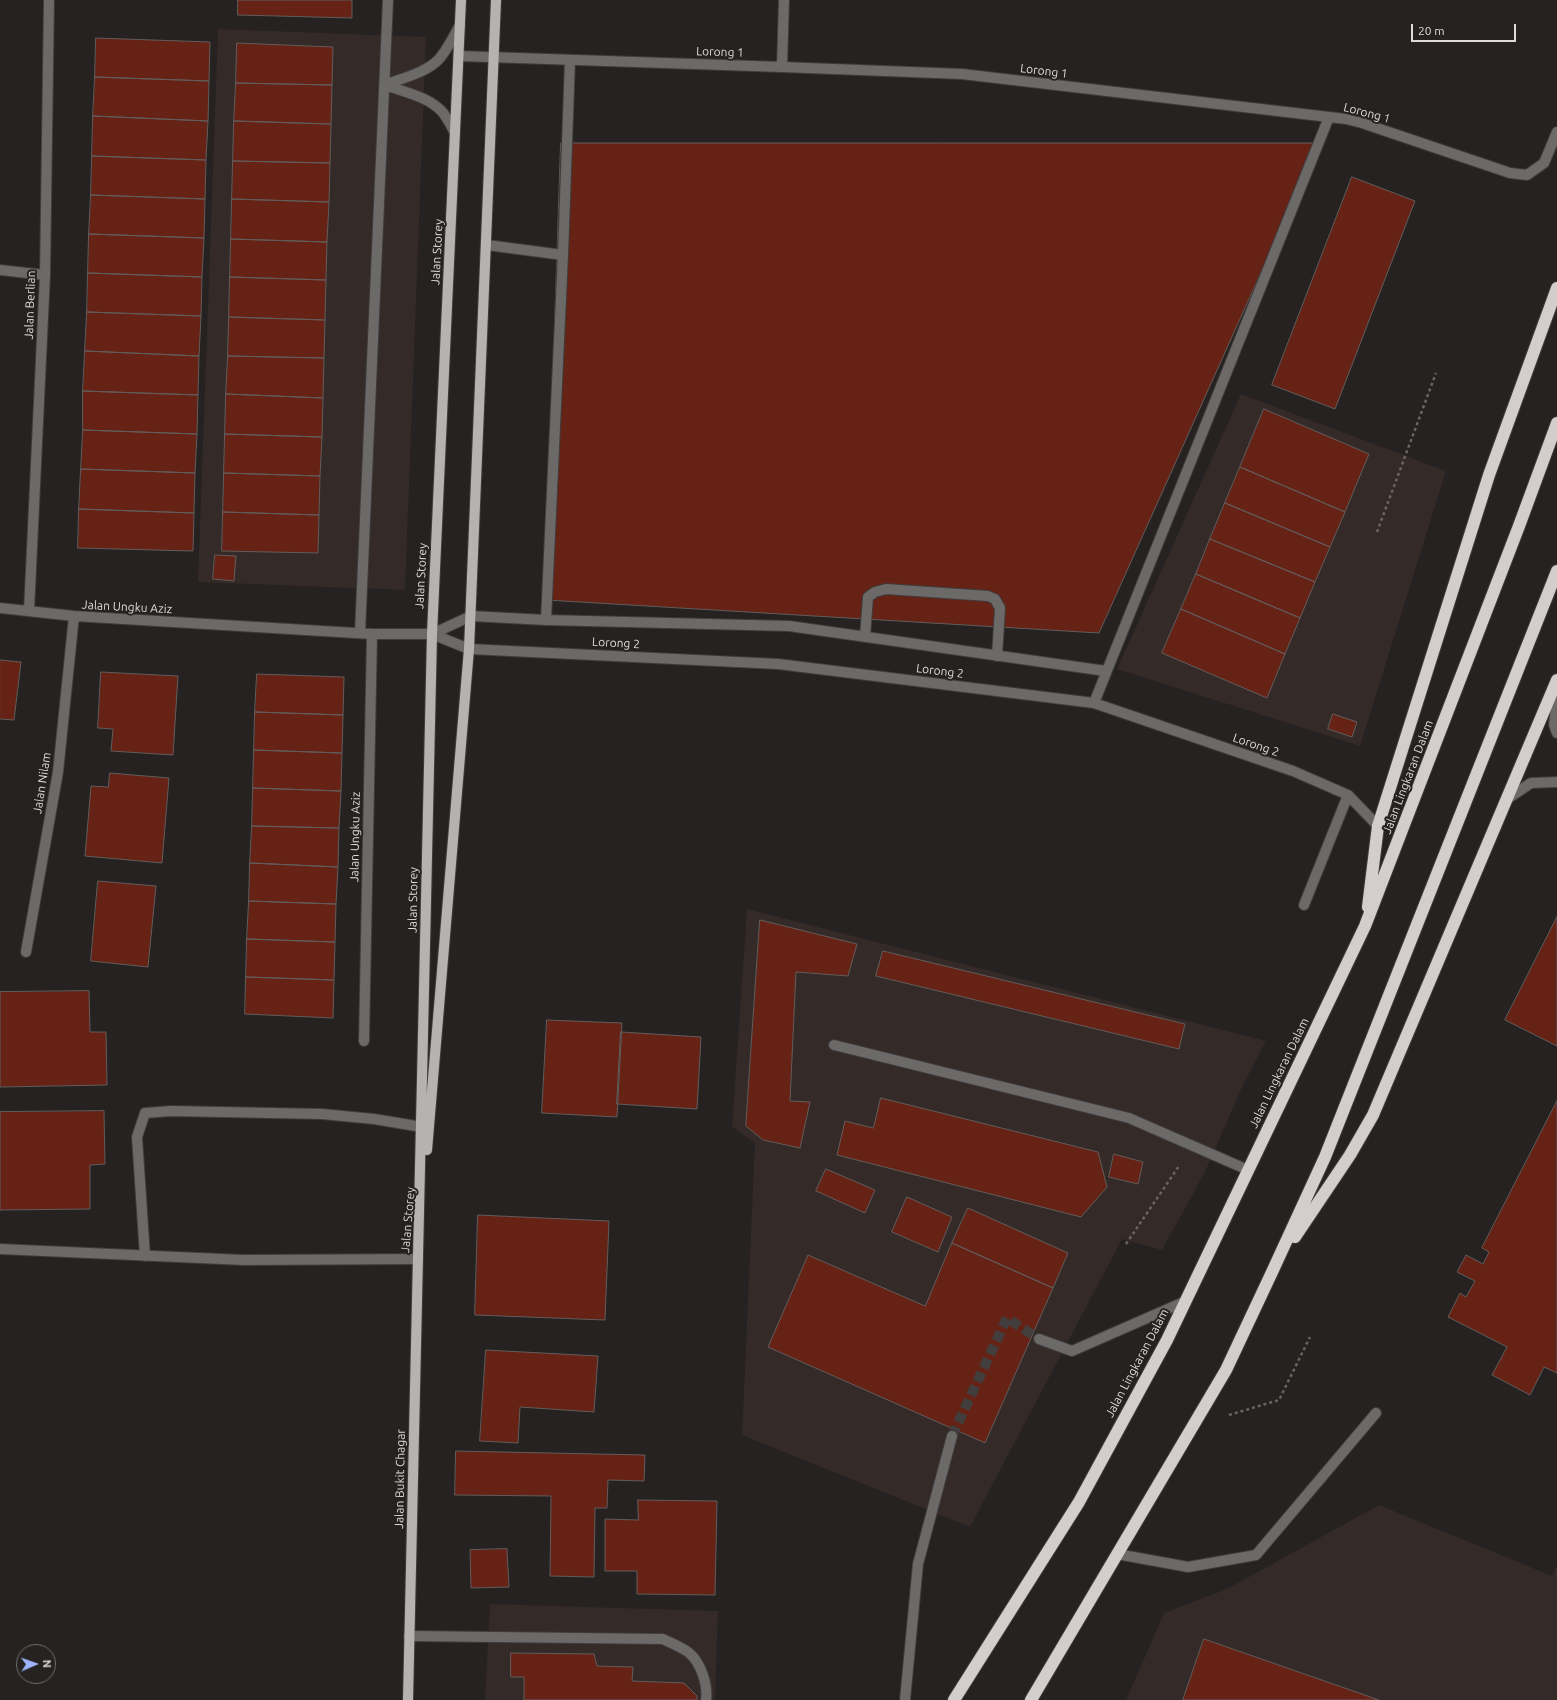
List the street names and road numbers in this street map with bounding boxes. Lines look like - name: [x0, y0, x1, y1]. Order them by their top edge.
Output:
- street label: Lorong 1: [696, 44, 744, 60]
- street label: Lorong 1: [1019, 61, 1069, 81]
- street label: Lorong 1: [1342, 100, 1392, 126]
- street label: Jalan Storey: [428, 219, 446, 285]
- street label: Jalan Berlian: [22, 270, 38, 340]
- street label: Jalan Storey: [412, 543, 430, 609]
- street label: Jalan Ungku Aziz: [81, 597, 173, 617]
- street label: Lorong 2: [592, 635, 640, 651]
- street label: Lorong 2: [915, 661, 965, 681]
- street label: Jalan Lingkaran Dalam: [1380, 718, 1436, 836]
- street label: Lorong 2: [1231, 730, 1281, 760]
- street label: Jalan Nilam: [30, 751, 54, 815]
- street label: Jalan Ungku Aziz: [347, 792, 363, 882]
- street label: Jalan Storey: [405, 867, 421, 933]
- street label: Jalan Lingkaran Dalam: [1246, 1016, 1312, 1130]
- street label: Jalan Storey: [398, 1187, 418, 1253]
- street label: Jalan Lingkaran Dalam: [1102, 1306, 1172, 1420]
- street label: Jalan Bukit Chagar: [392, 1429, 408, 1529]

